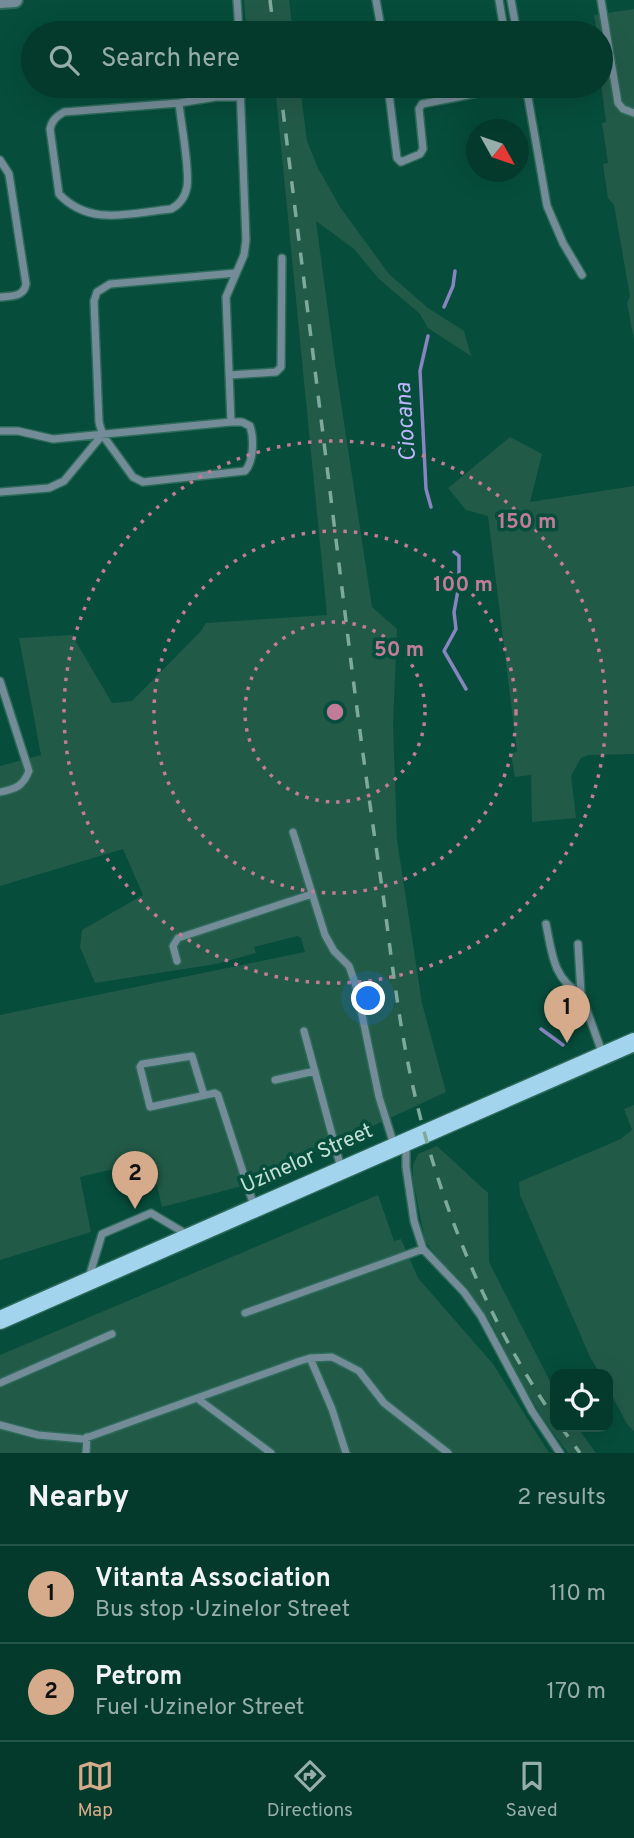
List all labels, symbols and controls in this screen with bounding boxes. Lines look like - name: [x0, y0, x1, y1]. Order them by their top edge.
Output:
- search box: [21, 21, 613, 98]
- icon: search: [45, 41, 83, 79]
- text: Search here: [101, 43, 240, 76]
- north arrow: [466, 119, 529, 182]
- water label: Ciocana: [390, 381, 424, 463]
- text: 150 m: [498, 509, 556, 536]
- text: 100 m: [433, 572, 493, 599]
- text: 50 m: [374, 637, 424, 664]
- centre of rings: [323, 700, 347, 724]
- your location: [351, 981, 385, 1015]
- pin: 1: [544, 985, 590, 1043]
- street label: Uzinelor Street: [237, 1118, 377, 1200]
- pin: 2: [112, 1151, 158, 1209]
- map controls: [550, 1369, 613, 1432]
- button: locate: [550, 1369, 613, 1432]
- text: Nearby: [28, 1480, 129, 1517]
- text: 2 results: [517, 1484, 606, 1513]
- text: Vitanta Association: [95, 1563, 331, 1596]
- text: 1: [46, 1580, 56, 1609]
- text: 110 m: [549, 1580, 606, 1609]
- text: Bus stop · Uzinelor Street: [95, 1596, 350, 1625]
- text: Petrom: [95, 1661, 182, 1694]
- text: 2: [44, 1678, 58, 1707]
- text: 170 m: [547, 1678, 606, 1707]
- text: Fuel · Uzinelor Street: [95, 1694, 305, 1723]
- tab: Map: [76, 1757, 114, 1823]
- tab: Directions: [267, 1757, 353, 1823]
- tab: Saved: [506, 1757, 558, 1823]

